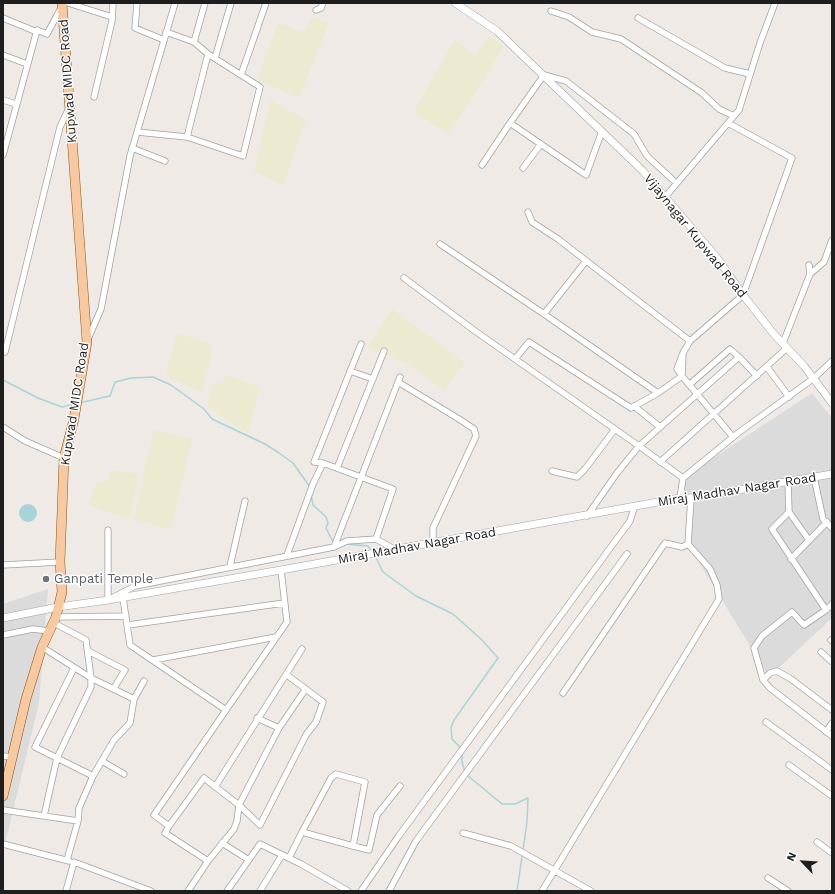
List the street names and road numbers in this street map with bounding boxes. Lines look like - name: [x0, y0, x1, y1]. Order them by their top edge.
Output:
- street label: Kupwad MIDC Road: [56, 18, 80, 144]
- street label: Vijaynagar Kupwad Road: [640, 171, 750, 301]
- street label: Kupwad MIDC Road: [58, 341, 92, 467]
- street label: Miraj Madhav Nagar Road: [657, 470, 817, 510]
- street label: Miraj Madhav Nagar Road: [337, 524, 497, 568]

